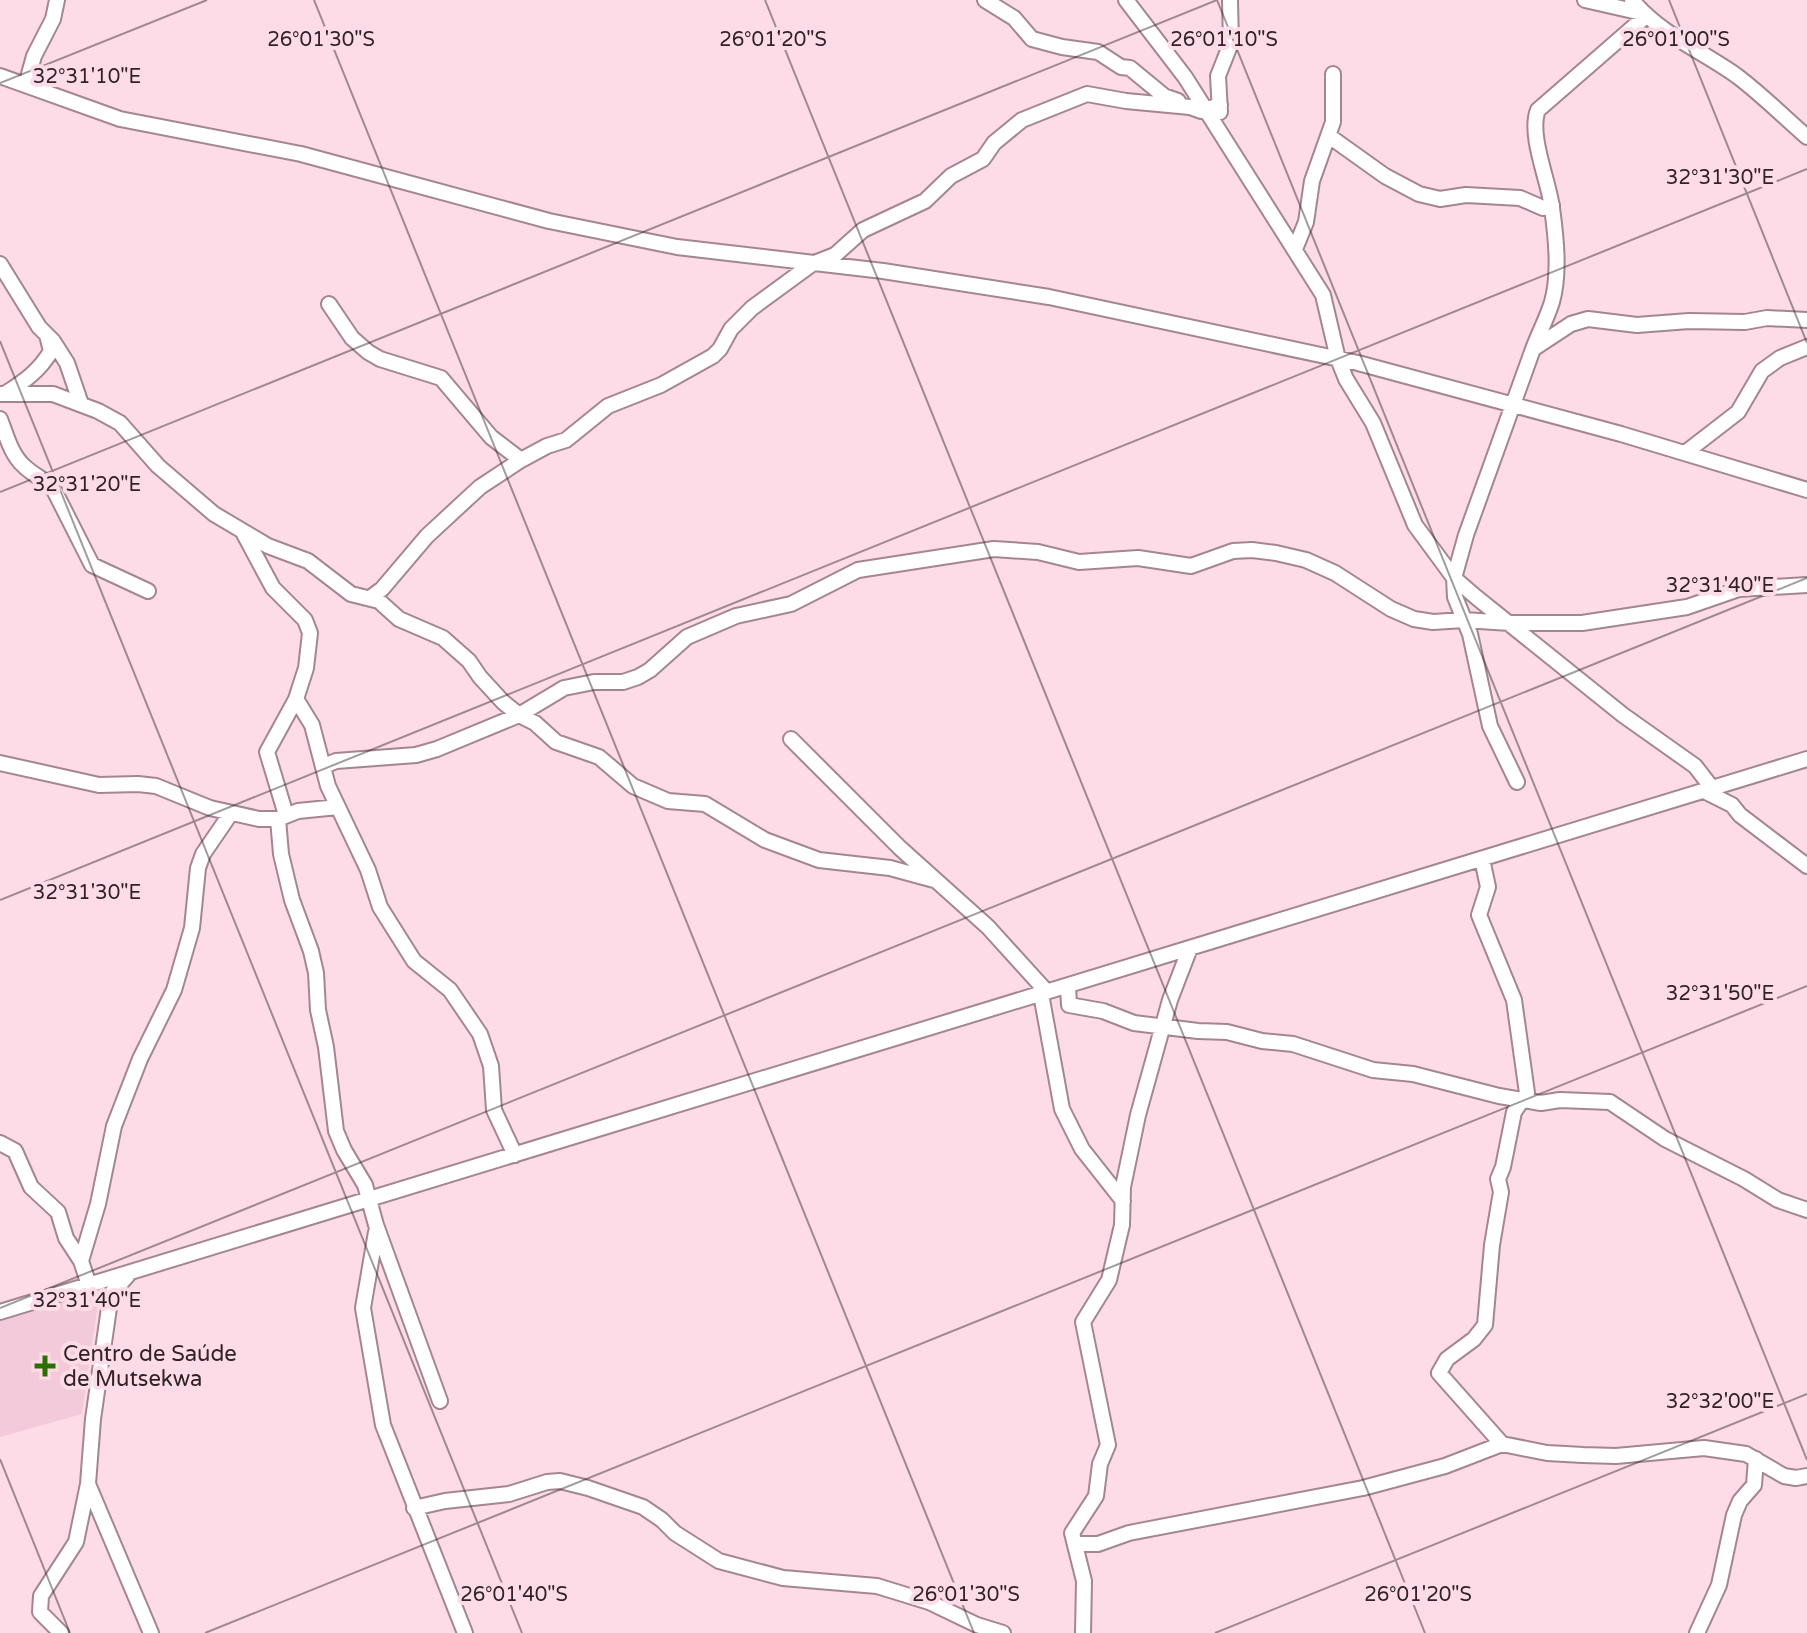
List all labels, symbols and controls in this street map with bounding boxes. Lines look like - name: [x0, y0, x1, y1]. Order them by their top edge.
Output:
- text: 26°01'30"S: [267, 28, 375, 52]
- text: 26°01'20"S: [719, 28, 827, 52]
- text: 26°01'10"S: [1170, 28, 1278, 52]
- text: 26°01'00"S: [1622, 28, 1730, 52]
- text: 32°31'10"E: [33, 65, 141, 89]
- text: 32°31'30"E: [1666, 166, 1774, 190]
- text: 32°31'20"E: [33, 473, 141, 497]
- text: 32°31'40"E: [1666, 574, 1774, 598]
- text: 32°31'30"E: [33, 881, 141, 905]
- text: 32°31'50"E: [1666, 982, 1774, 1006]
- text: 32°31'40"E: [33, 1289, 141, 1313]
- place label: Centro de Saúde de Mutsekwa: [63, 1341, 237, 1392]
- marker: Centro de Saúde de Mutsekwa: [34, 1355, 56, 1377]
- text: 32°32'00"E: [1666, 1390, 1774, 1414]
- text: 26°01'40"S: [460, 1583, 568, 1607]
- text: 26°01'30"S: [912, 1583, 1020, 1607]
- text: 26°01'20"S: [1364, 1583, 1472, 1607]

